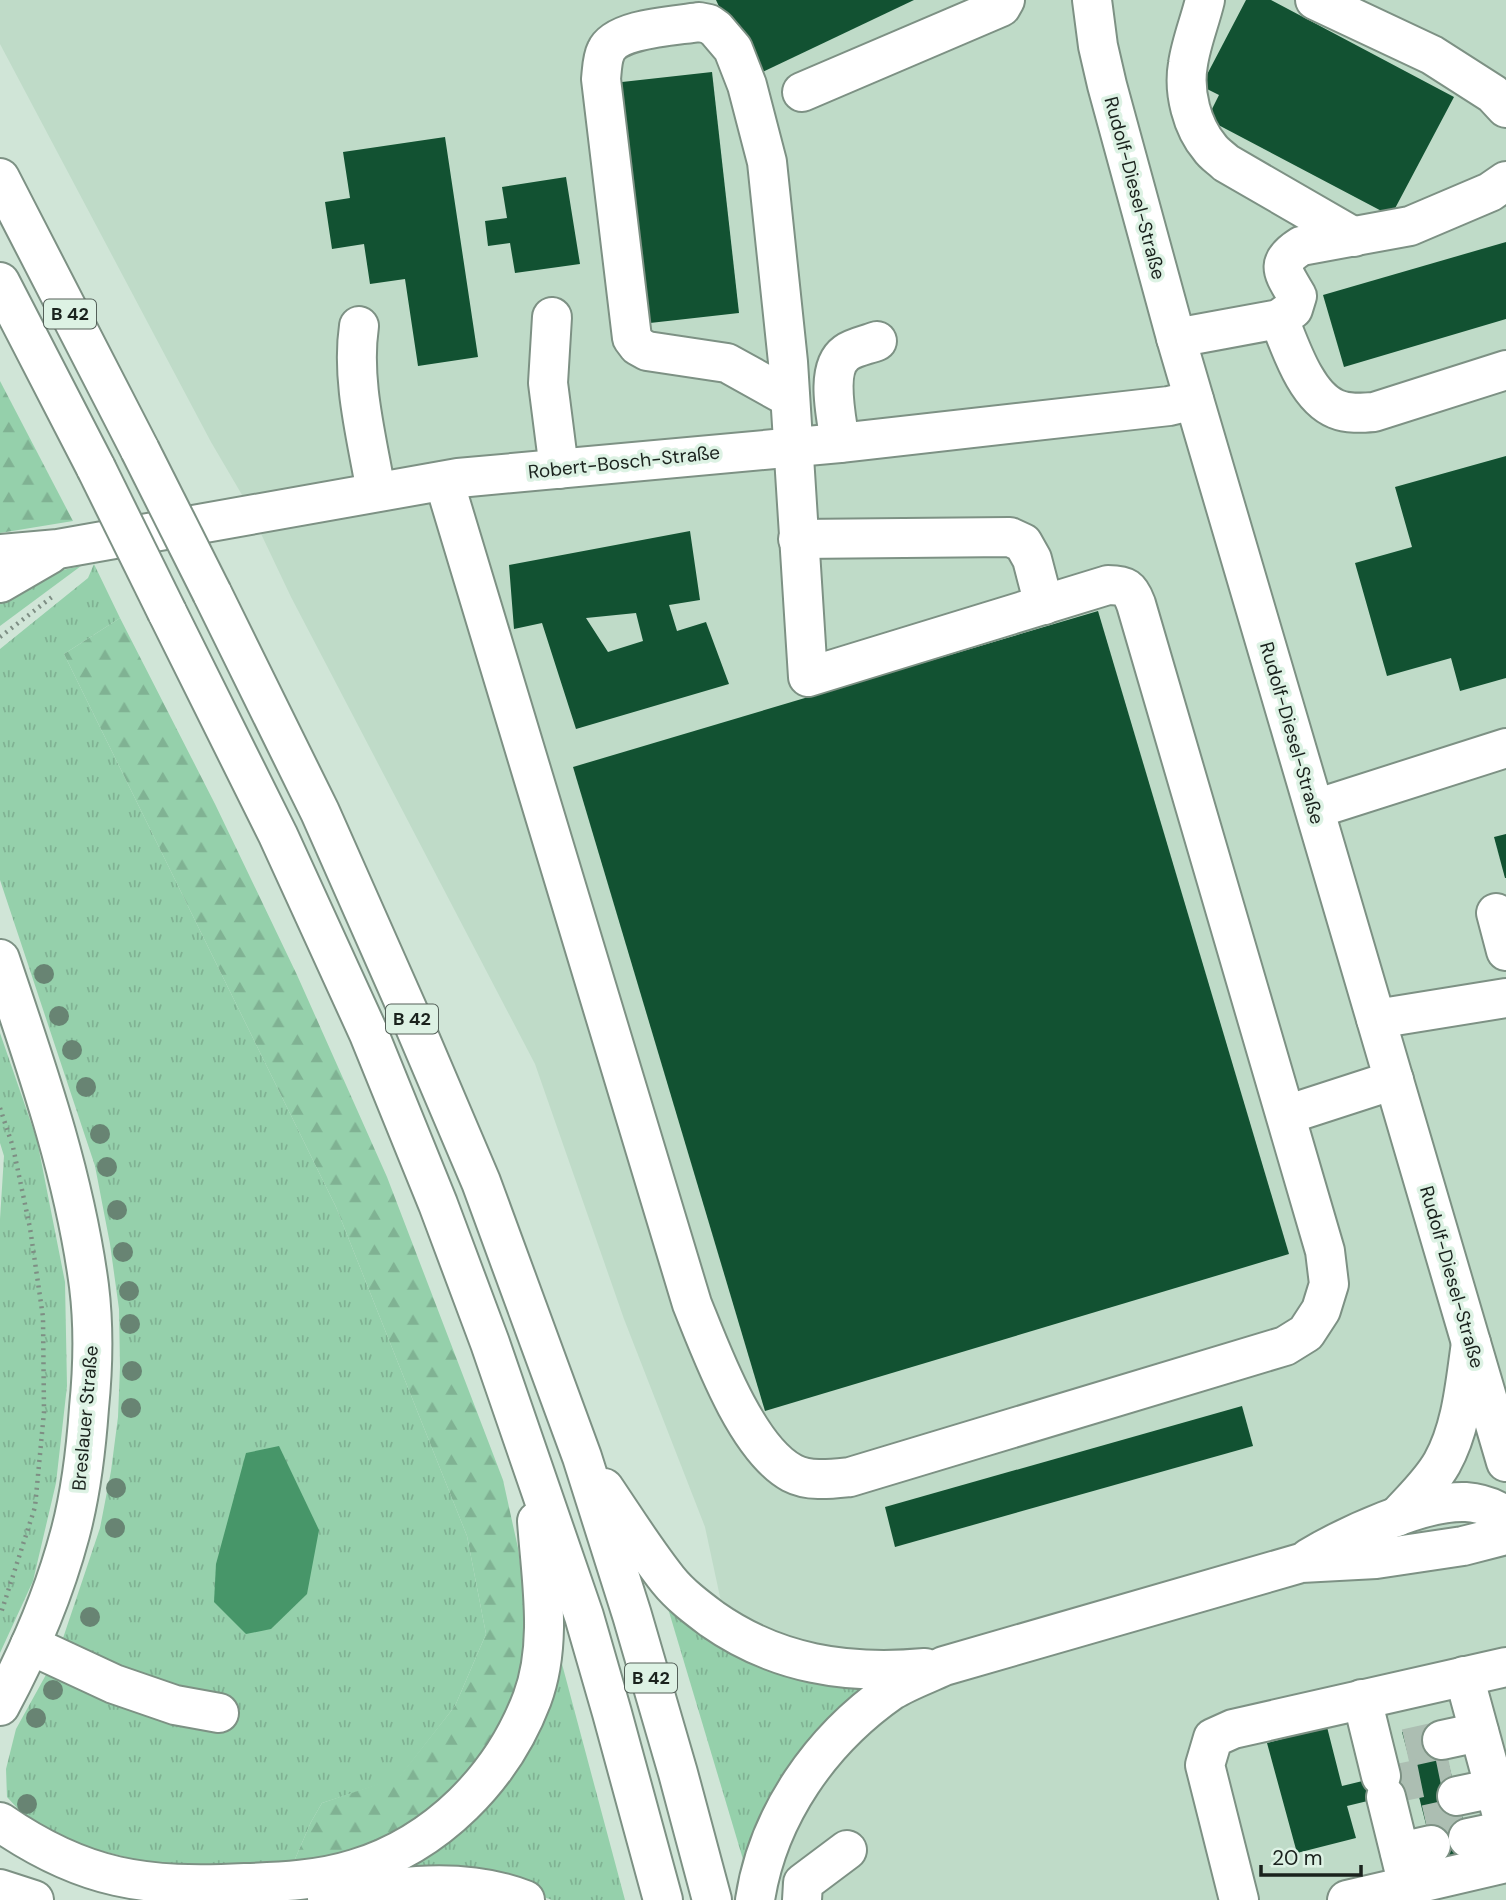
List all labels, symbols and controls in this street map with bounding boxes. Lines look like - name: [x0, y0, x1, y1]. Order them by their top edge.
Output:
- street label: Rudolf-Diesel-Straße: [1099, 94, 1171, 282]
- road number: B 42: [44, 300, 96, 328]
- street label: Robert-Bosch-Straße: [527, 439, 721, 485]
- street label: Rudolf-Diesel-Straße: [1254, 639, 1330, 827]
- road number: B 42: [386, 1004, 438, 1034]
- street label: Rudolf-Diesel-Straße: [1414, 1183, 1490, 1371]
- street label: Breslauer Straße: [66, 1344, 104, 1492]
- road number: B 42: [625, 1664, 677, 1693]
- scale bar: [1261, 1834, 1361, 1878]
- text: 20 m: [1272, 1844, 1323, 1872]

